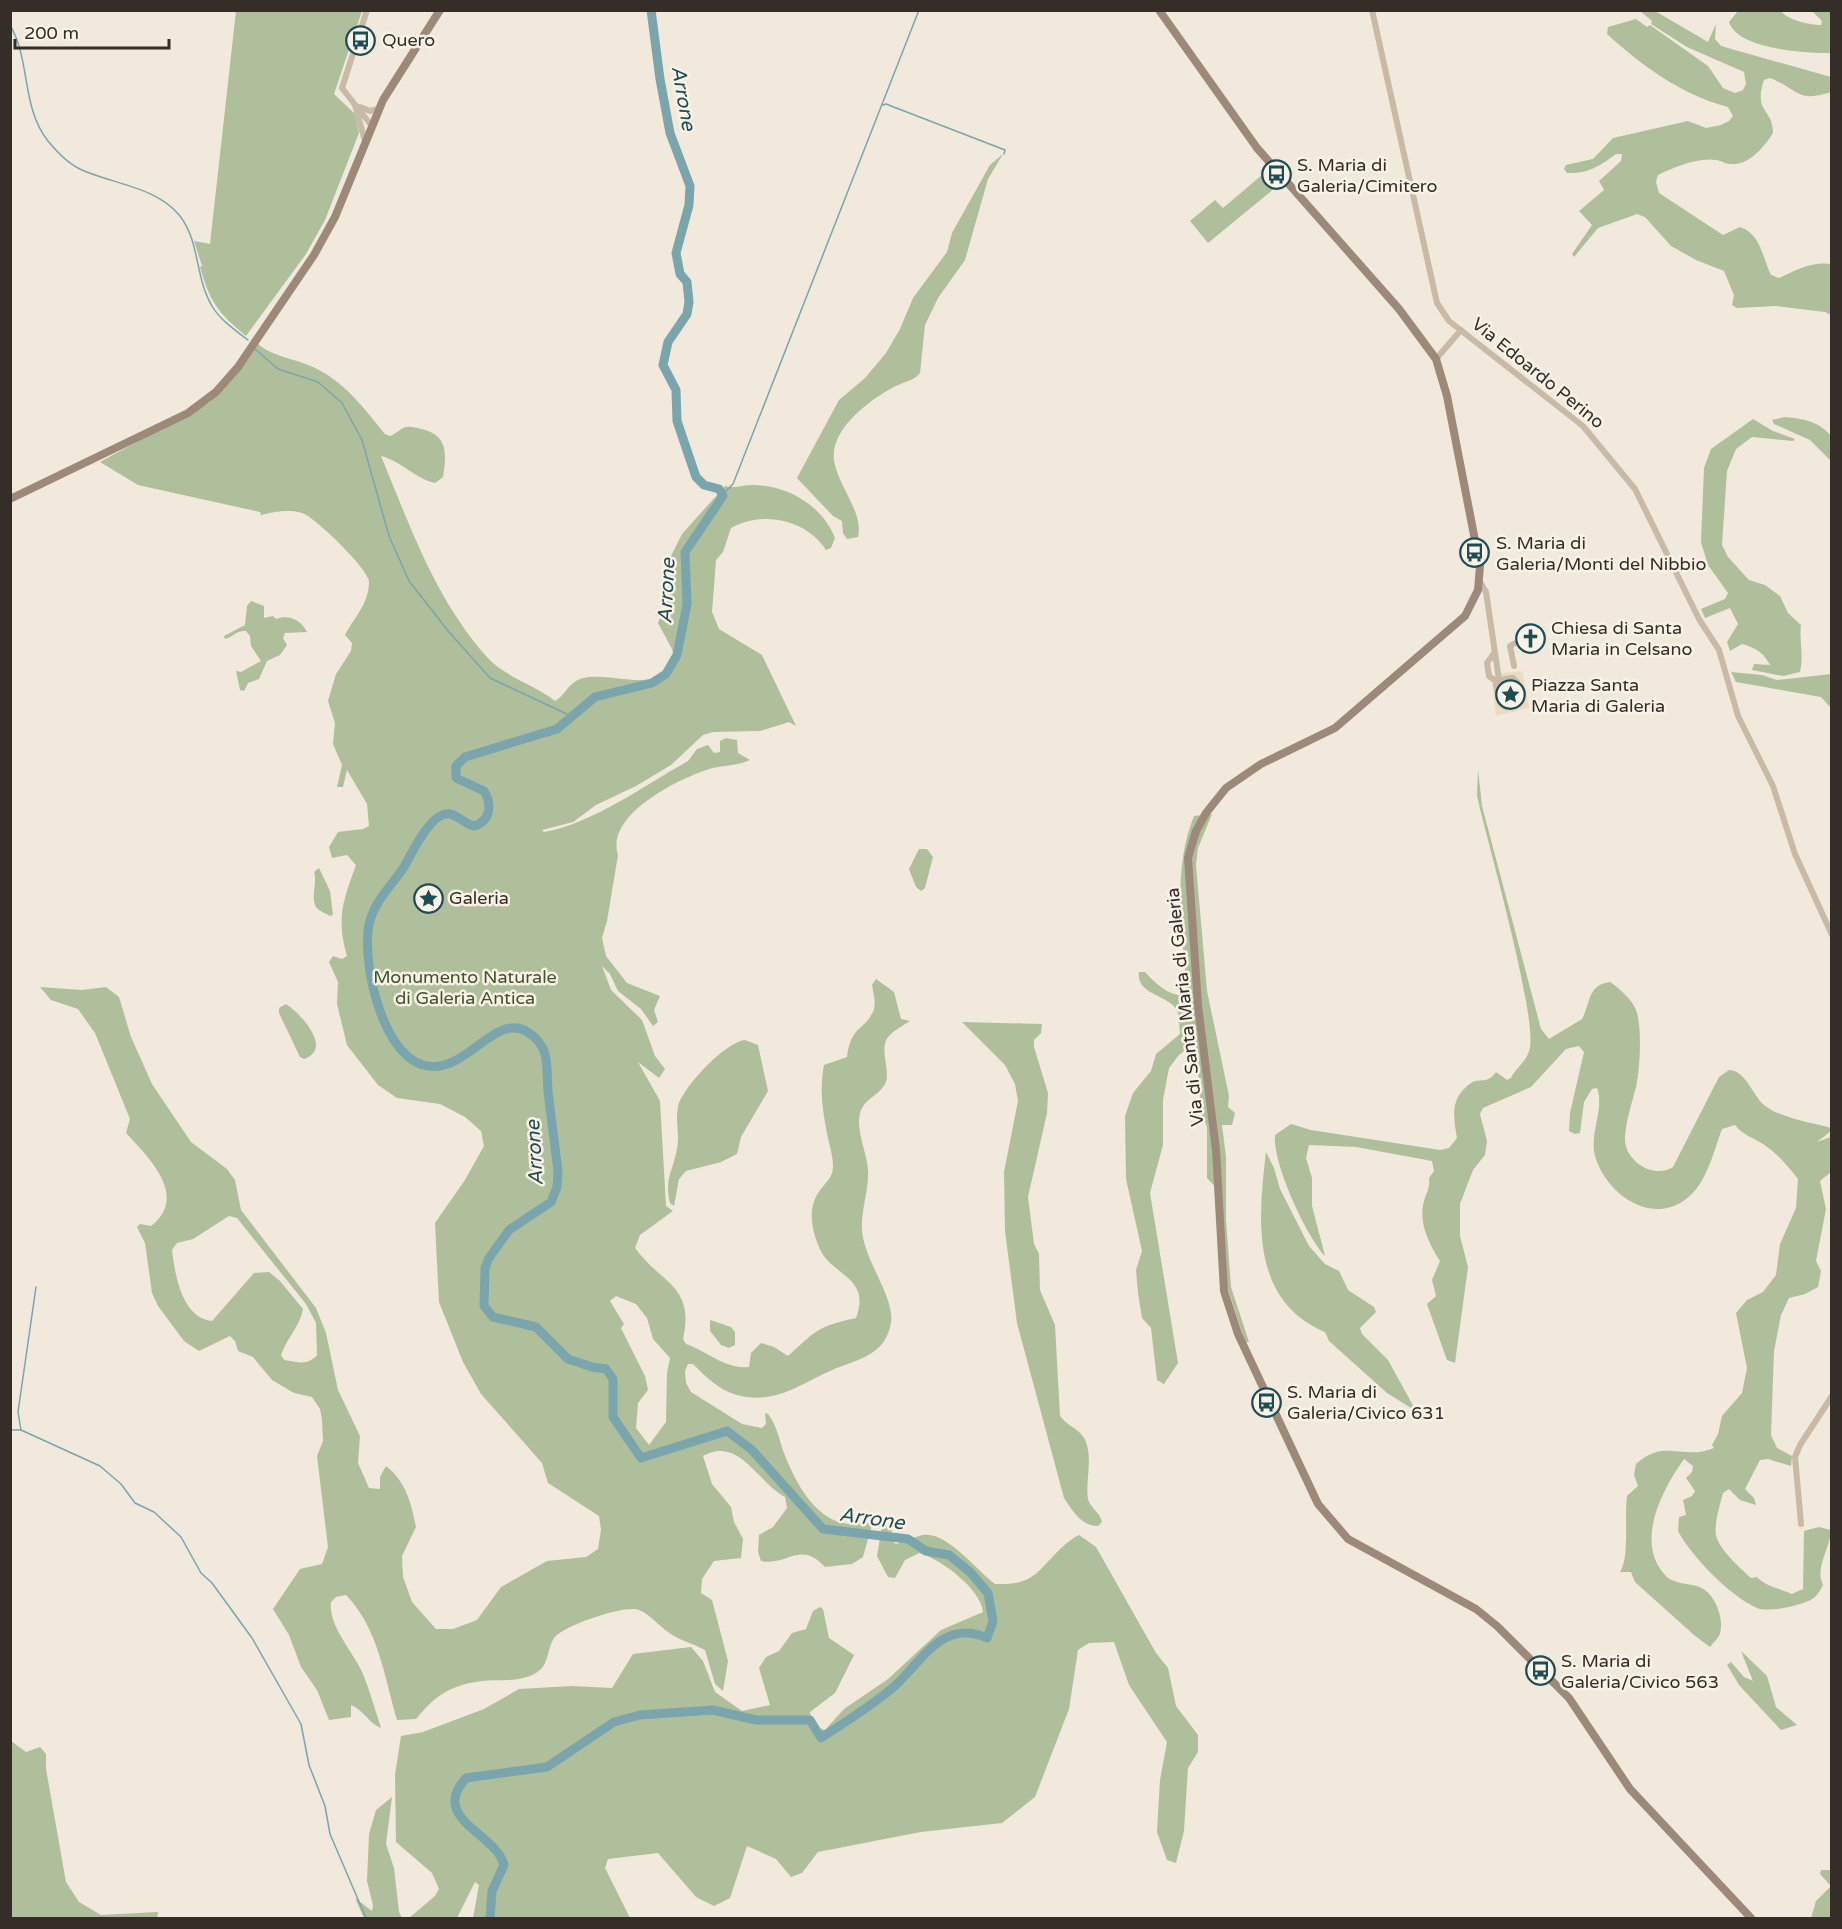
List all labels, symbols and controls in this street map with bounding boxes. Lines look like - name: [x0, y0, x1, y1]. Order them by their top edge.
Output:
- scale bar: [15, 12, 170, 50]
- text: 200 m: [24, 22, 79, 44]
- bus stop icon: Quero: [345, 24, 377, 56]
- place label: Quero: [382, 29, 435, 51]
- water label: Arrone: [666, 64, 701, 134]
- place label: S. Maria di Galeria/Cimitero: [1297, 154, 1437, 197]
- bus stop icon: S. Maria di Galeria/Cimitero: [1260, 159, 1292, 191]
- street label: Via Edoardo Perino: [1467, 313, 1609, 433]
- place label: S. Maria di Galeria/Monti del Nibbio: [1496, 532, 1706, 575]
- bus stop icon: S. Maria di Galeria/Monti del Nibbio: [1459, 537, 1491, 569]
- water label: Arrone: [653, 556, 681, 624]
- place label: Chiesa di Santa Maria in Celsano: [1551, 617, 1692, 660]
- church icon: Chiesa di Santa Maria in Celsano: [1514, 622, 1546, 654]
- place label: Piazza Santa Maria di Galeria: [1531, 674, 1665, 717]
- place icon: Piazza Santa Maria di Galeria: [1494, 679, 1526, 711]
- place icon: Galeria: [412, 882, 444, 914]
- place label: Galeria: [449, 887, 509, 909]
- street label: Via di Santa Maria di Galeria: [1162, 887, 1208, 1127]
- park label: Monumento Naturale di Galeria Antica: [373, 966, 557, 1009]
- water label: Arrone: [521, 1118, 549, 1186]
- place label: S. Maria di Galeria/Civico 631: [1287, 1381, 1445, 1424]
- bus stop icon: S. Maria di Galeria/Civico 631: [1250, 1386, 1282, 1418]
- water label: Arrone: [838, 1503, 908, 1536]
- place label: S. Maria di Galeria/Civico 563: [1561, 1650, 1719, 1693]
- bus stop icon: S. Maria di Galeria/Civico 563: [1524, 1655, 1556, 1687]

